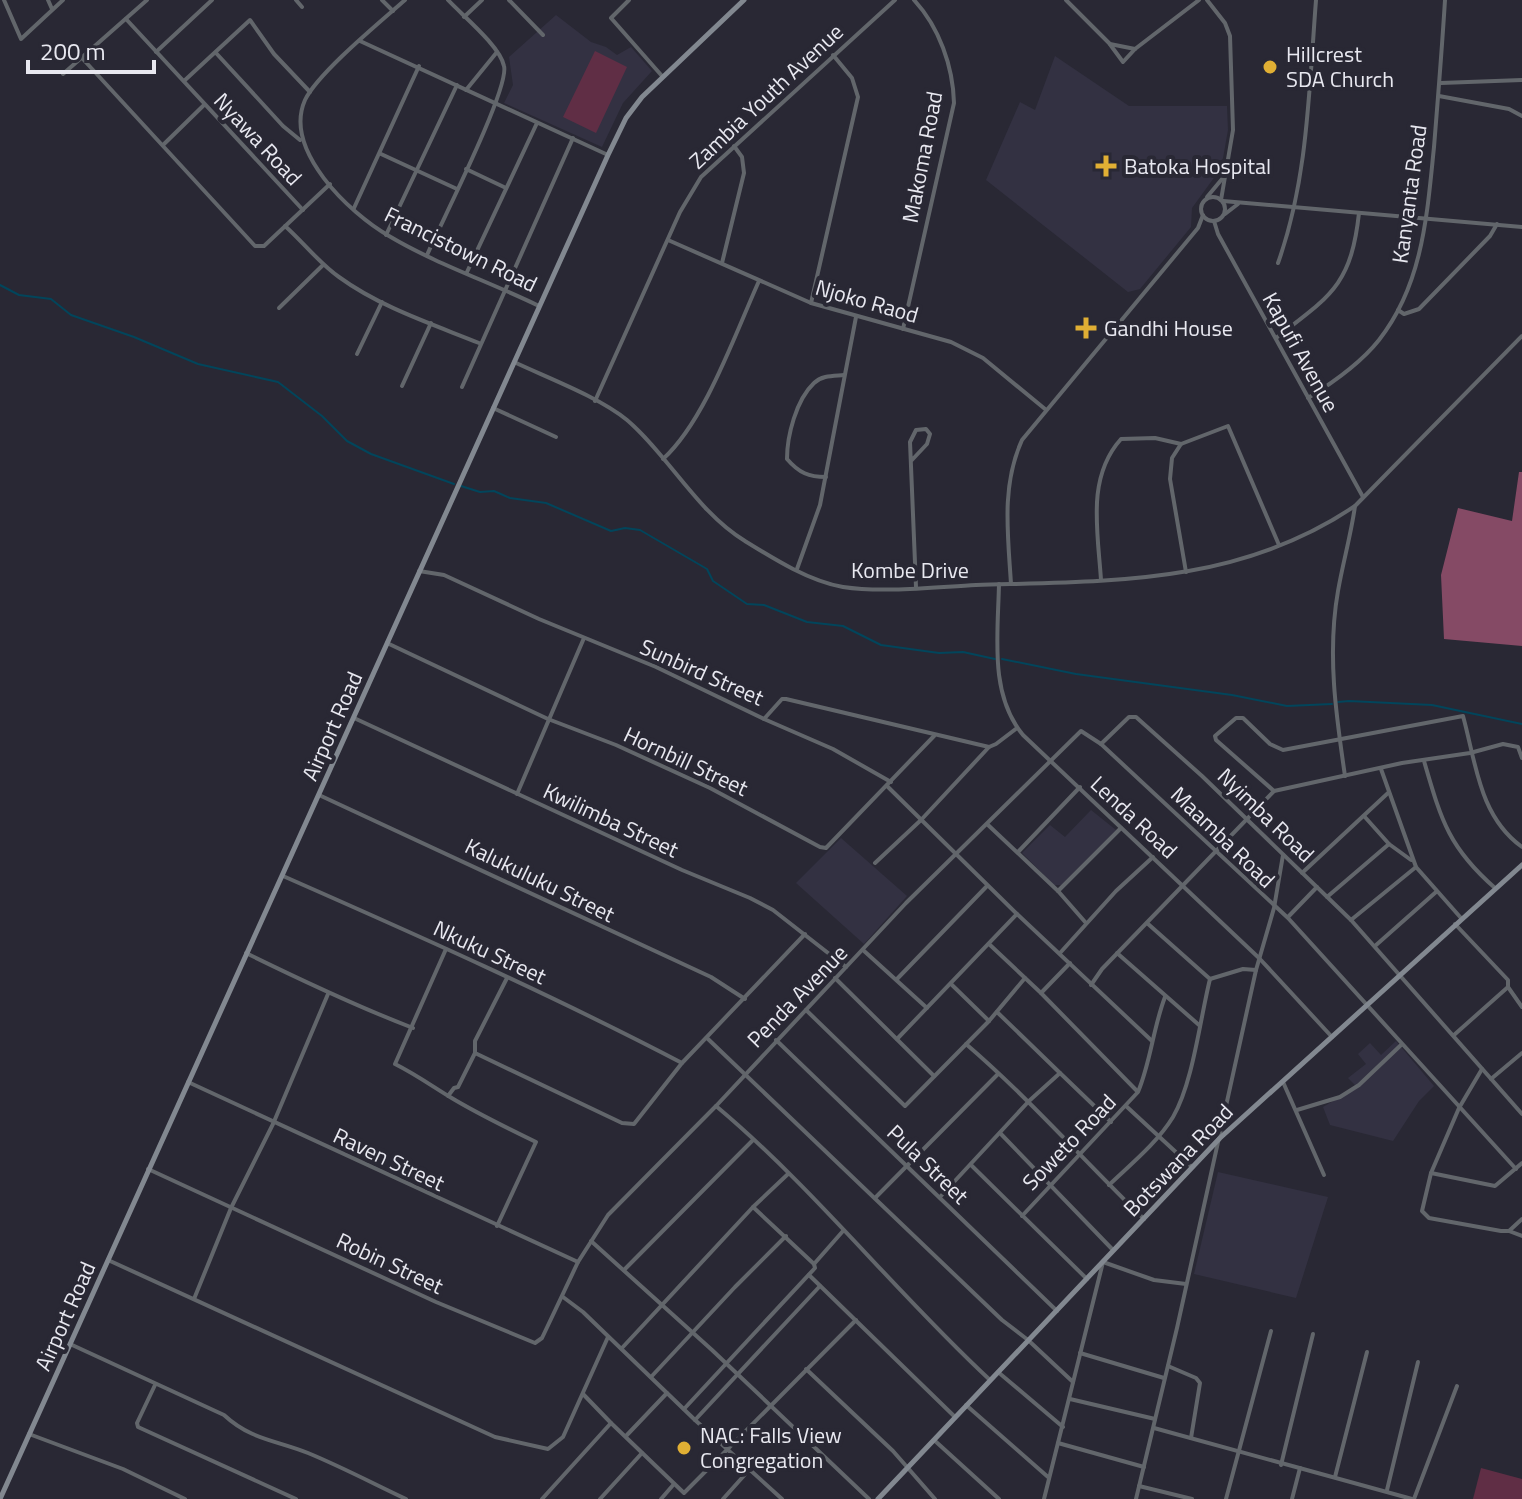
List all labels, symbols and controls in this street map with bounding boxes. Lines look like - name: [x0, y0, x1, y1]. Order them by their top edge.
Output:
- street label: Zambia Youth Avenue: [681, 15, 851, 177]
- scale bar: [28, 24, 154, 74]
- text: 200 m: [40, 33, 106, 69]
- place label: Hillcrest SDA Church: [1286, 37, 1394, 96]
- marker: Hillcrest SDA Church: [1261, 58, 1279, 76]
- street label: Nyawa Road: [206, 85, 310, 193]
- street label: Makoma Road: [893, 88, 951, 226]
- street label: Kanyanta Road: [1382, 122, 1436, 266]
- place label: Batoka Hospital: [1124, 149, 1271, 183]
- marker: Batoka Hospital: [1095, 155, 1117, 177]
- street label: Francistown Road: [379, 197, 543, 301]
- street label: Njoko Raod: [811, 270, 923, 332]
- street label: Kapufi Avenue: [1254, 286, 1348, 418]
- place label: Gandhi House: [1104, 311, 1233, 345]
- marker: Gandhi House: [1075, 317, 1097, 339]
- street label: Kombe Drive: [851, 553, 969, 587]
- street label: Sunbird Street: [635, 630, 770, 715]
- street label: Airport Road: [293, 666, 371, 786]
- street label: Hornbill Street: [618, 717, 754, 805]
- street label: Nyimba Road: [1210, 760, 1322, 870]
- street label: Lenda Road: [1083, 768, 1185, 866]
- street label: Kwilimba Street: [538, 774, 685, 866]
- street label: Maamba Road: [1163, 778, 1283, 896]
- street label: Kalukuluku Street: [459, 829, 621, 931]
- street label: Nkuku Street: [428, 911, 552, 993]
- street label: Penda Avenue: [739, 937, 855, 1055]
- street label: Soweto Road: [1014, 1086, 1124, 1198]
- street label: Botswana Road: [1115, 1096, 1241, 1224]
- street label: Pula Street: [879, 1116, 977, 1212]
- street label: Raven Street: [328, 1118, 451, 1200]
- street label: Robin Street: [331, 1223, 449, 1303]
- street label: Airport Road: [26, 1256, 104, 1376]
- place label: NAC: Falls View Congregation: [700, 1418, 842, 1477]
- marker: NAC: Falls View Congregation: [675, 1439, 693, 1457]

